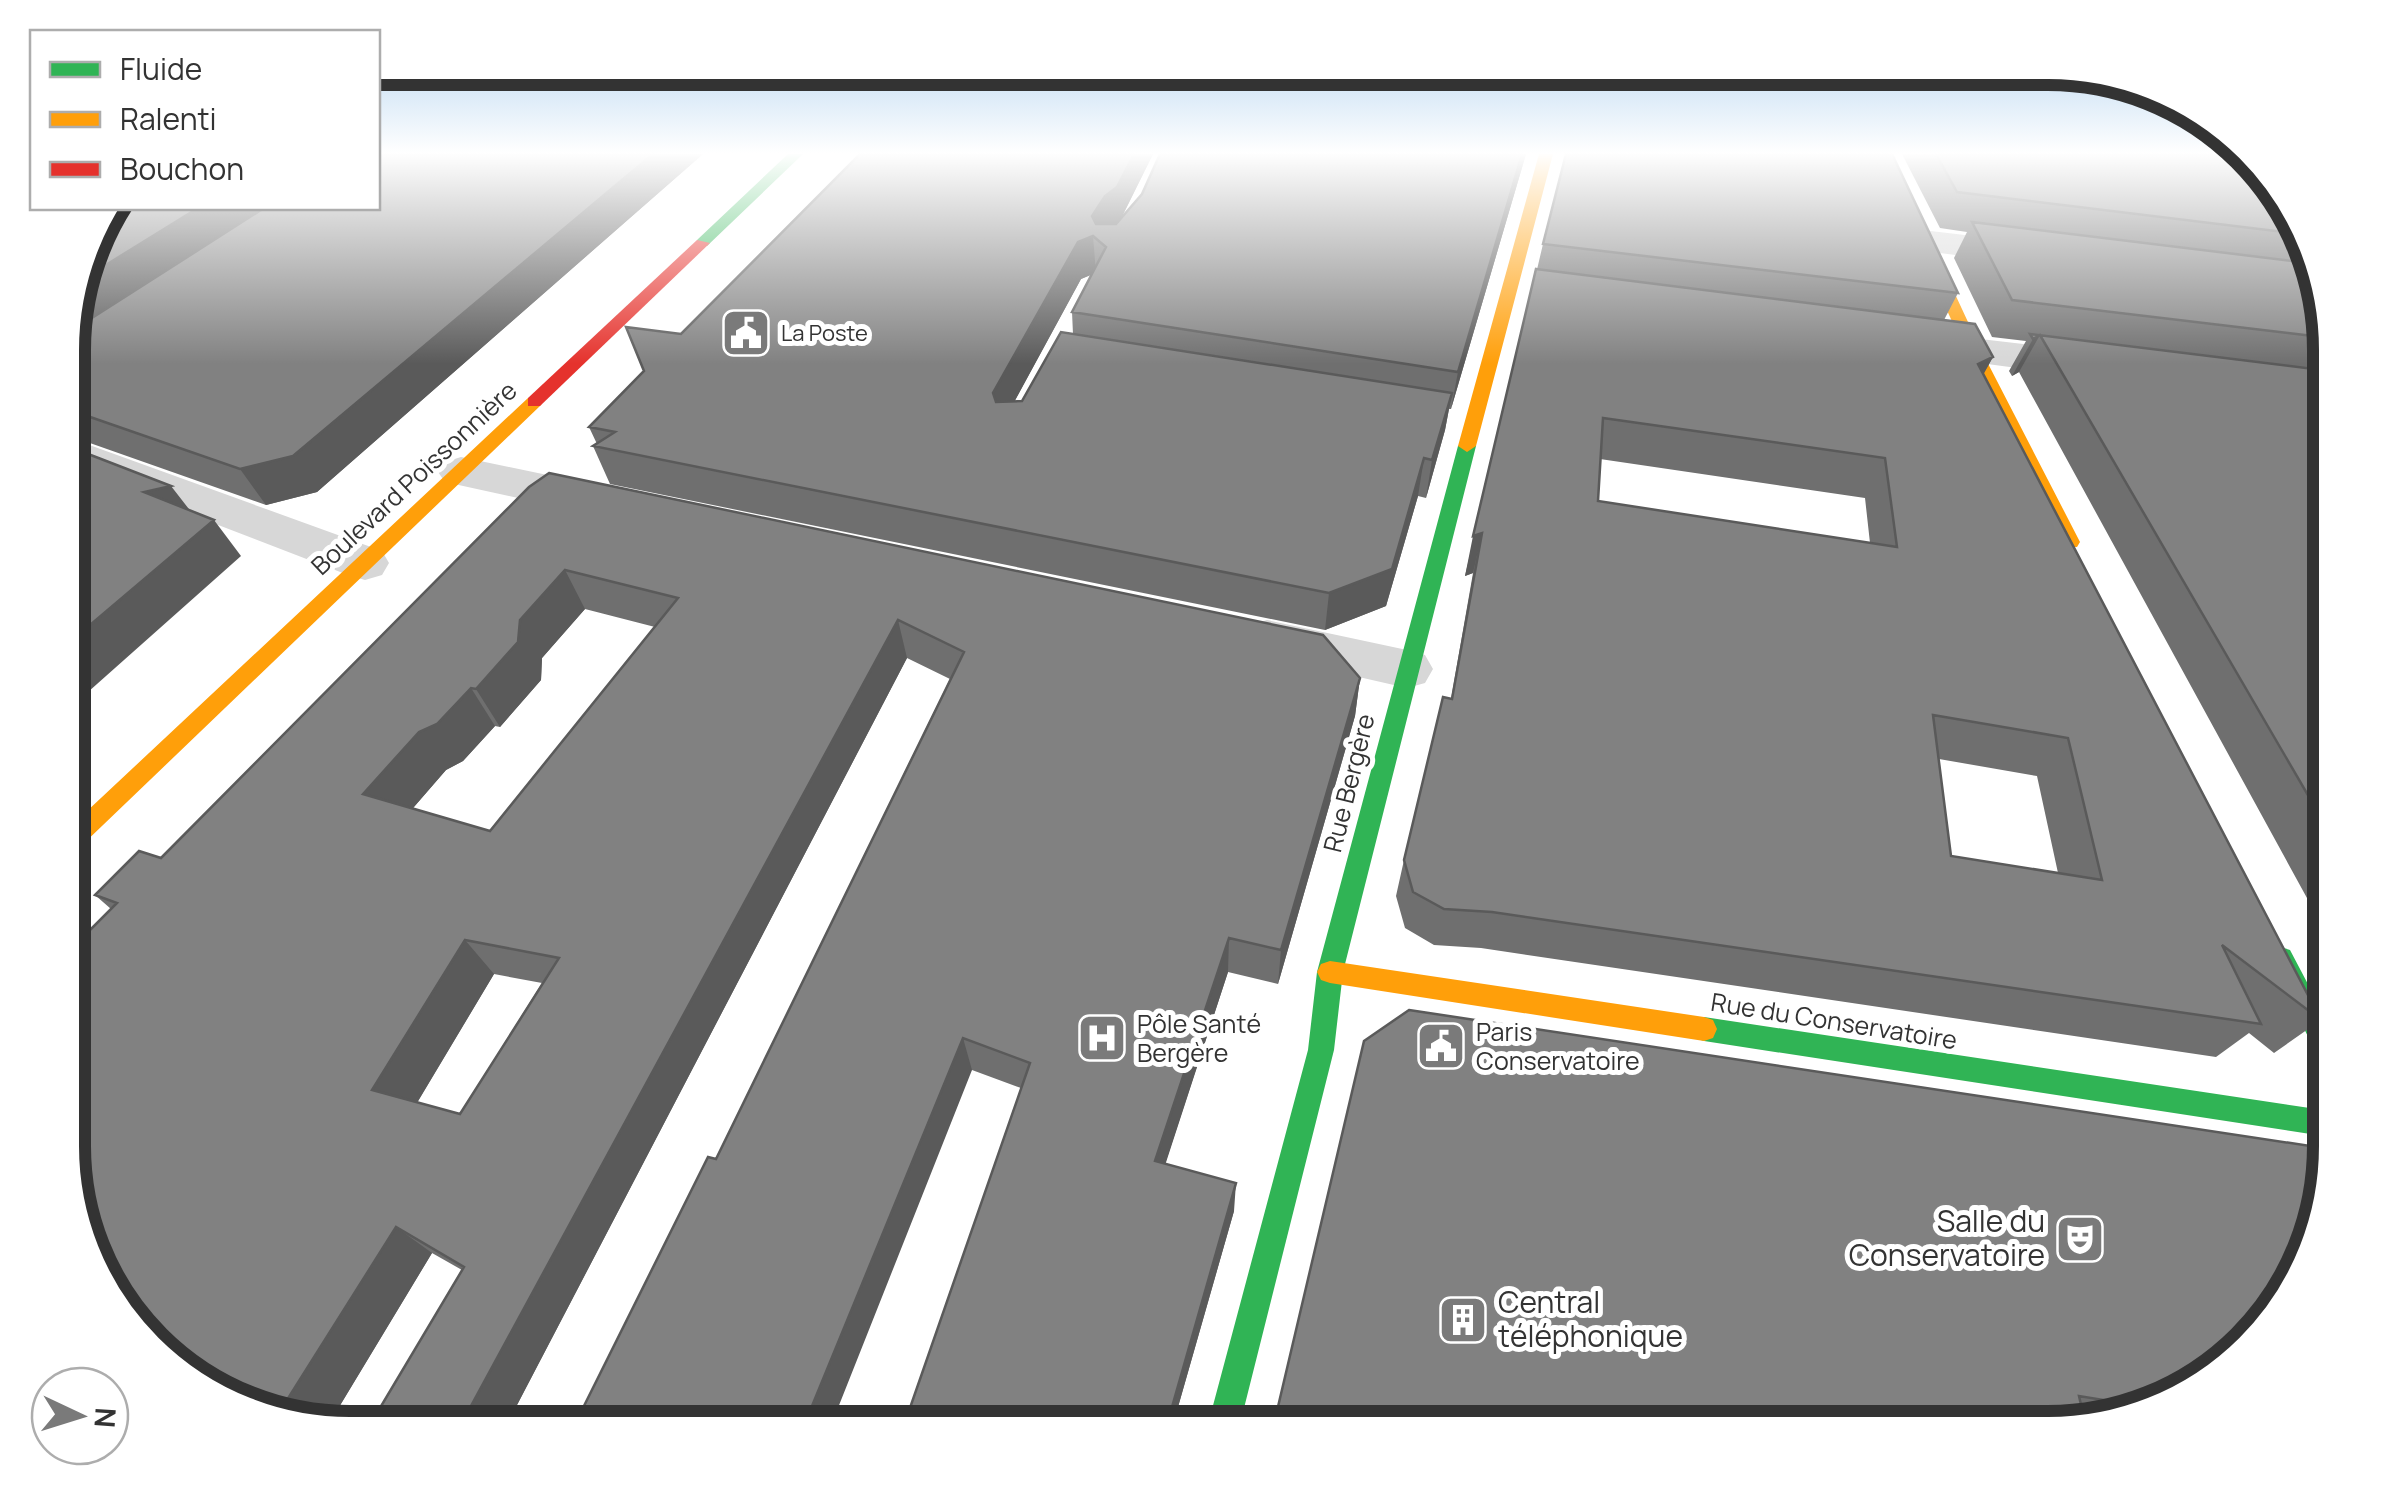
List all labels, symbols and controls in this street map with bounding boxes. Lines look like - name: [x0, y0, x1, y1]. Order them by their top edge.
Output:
- legend: [30, 30, 380, 210]
- text: Fluide: [120, 48, 202, 89]
- text: Ralenti: [120, 98, 217, 139]
- text: Bouchon: [120, 148, 244, 189]
- public building icon: La Poste: [720, 307, 772, 359]
- place label: La Poste: [781, 318, 868, 348]
- street label: Boulevard Poissonnière: [303, 373, 524, 582]
- street label: Rue Bergère: [1314, 710, 1383, 856]
- street label: Rue du Conservatoire: [1709, 984, 1960, 1057]
- place label: Pôle Santé Bergère: [1137, 1006, 1261, 1070]
- hospital icon: Pôle Santé Bergère: [1076, 1012, 1128, 1064]
- place label: Paris Conservatoire: [1476, 1014, 1640, 1078]
- public building icon: Paris Conservatoire: [1415, 1020, 1467, 1072]
- place label: Salle du Conservatoire: [1849, 1200, 2045, 1275]
- theatre icon: Salle du Conservatoire: [2054, 1213, 2106, 1265]
- place label: Central téléphonique: [1498, 1281, 1683, 1356]
- building icon: Central téléphonique: [1437, 1294, 1489, 1346]
- north arrow: [30, 1366, 130, 1466]
- text: N: [86, 1406, 126, 1429]

